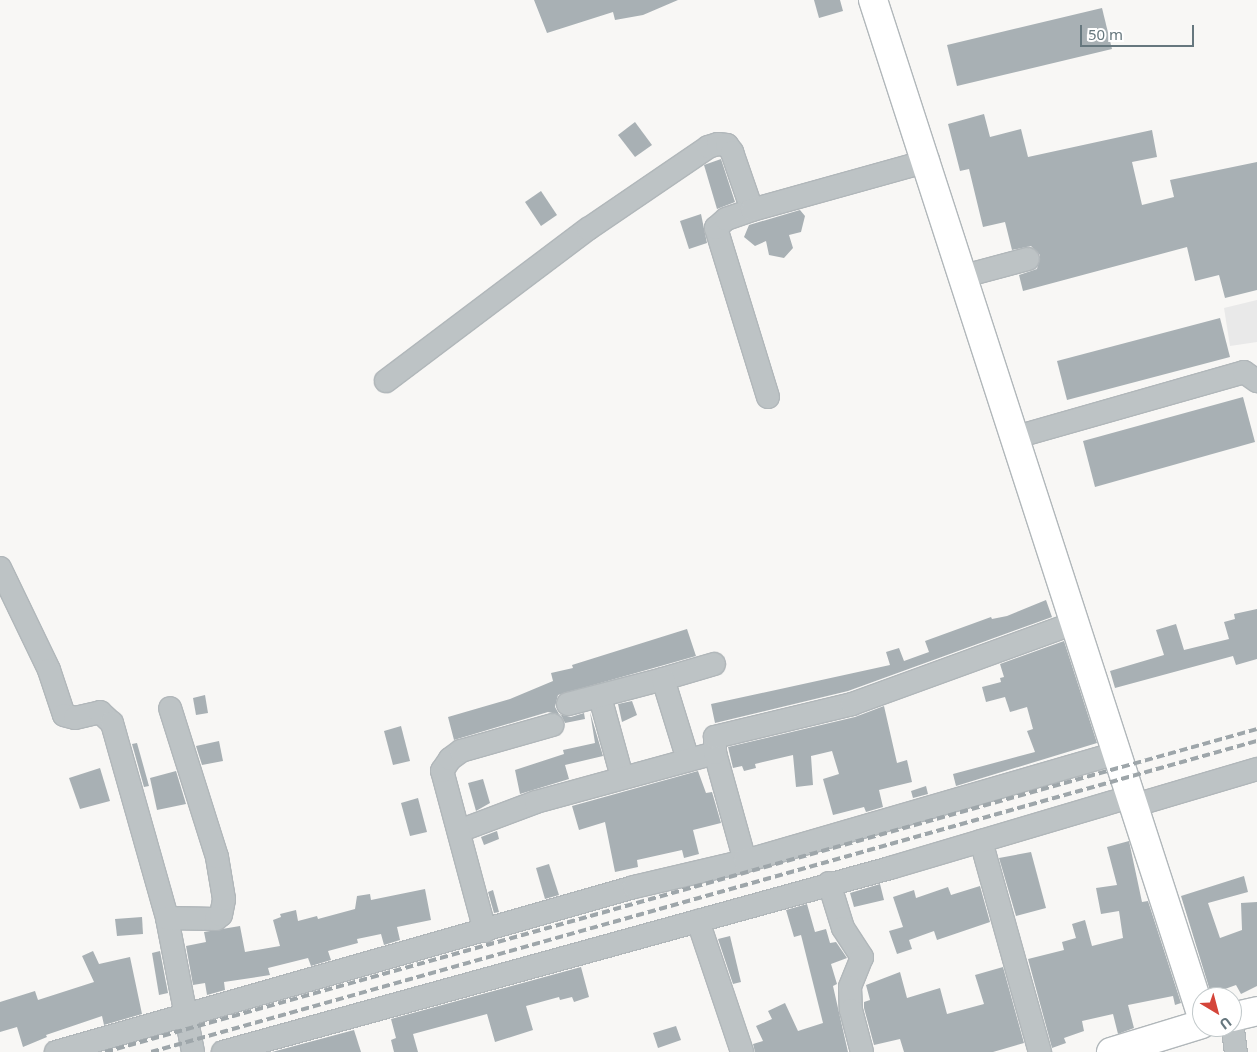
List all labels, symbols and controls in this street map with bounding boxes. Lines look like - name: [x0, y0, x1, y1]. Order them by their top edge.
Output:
- scale bar: [1082, 15, 1196, 47]
- text: 50 m: [1088, 24, 1123, 44]
- north arrow: [1192, 987, 1242, 1037]
- text: U: [1216, 1013, 1236, 1034]

